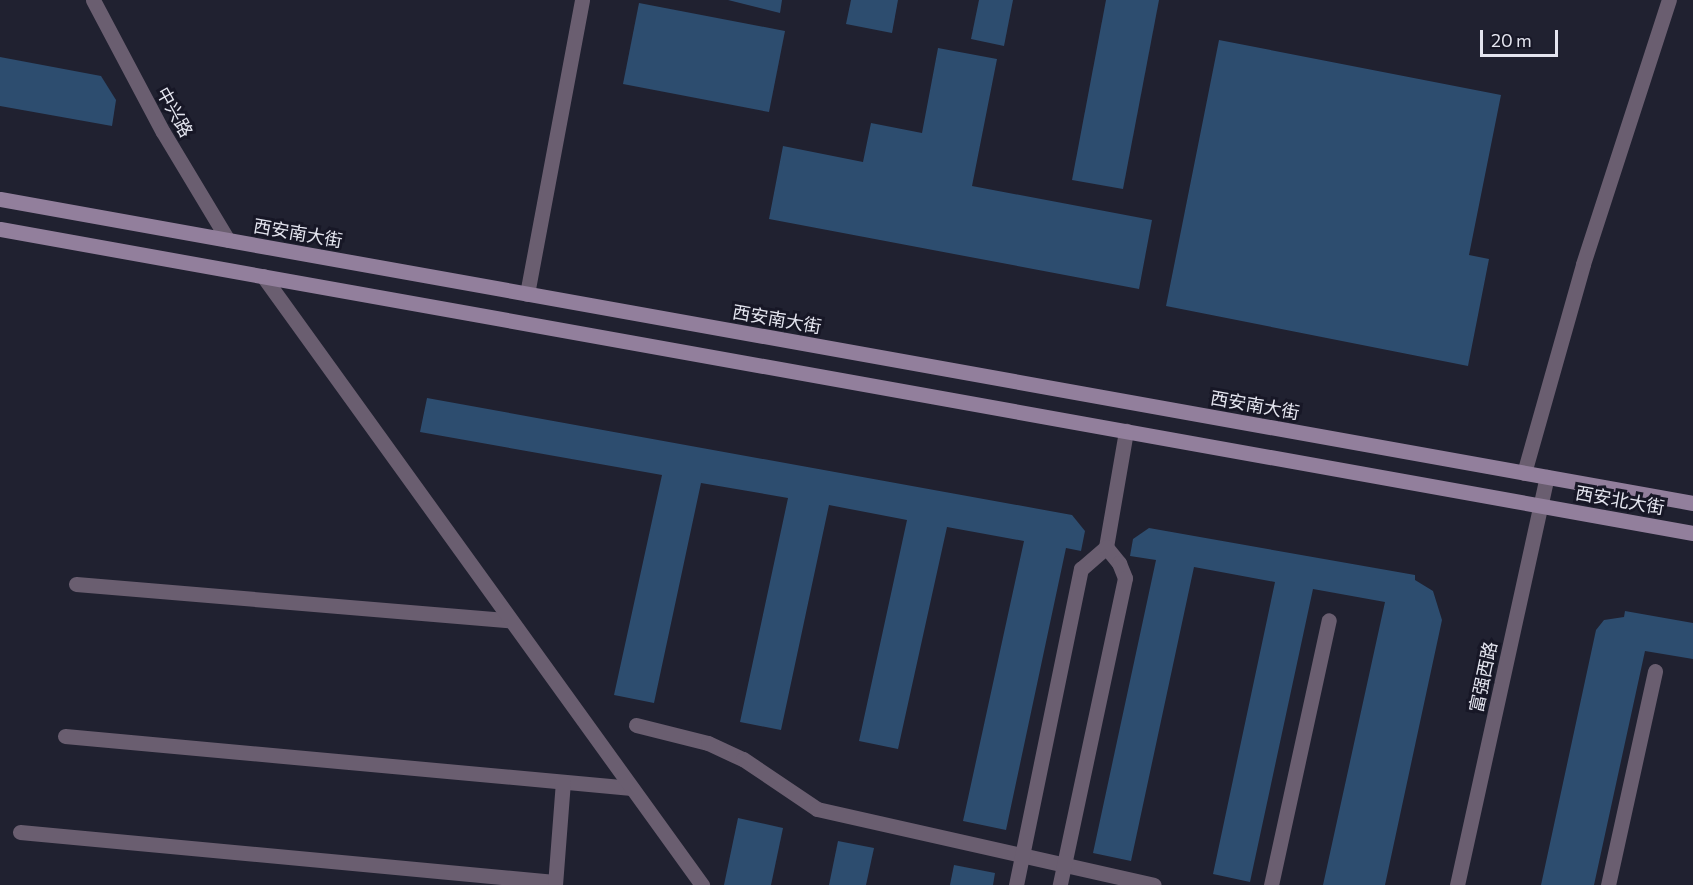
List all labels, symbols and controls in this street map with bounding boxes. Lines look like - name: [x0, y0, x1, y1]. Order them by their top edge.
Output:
- scale bar: [1483, 18, 1561, 56]
- text: 20 m: [1491, 29, 1532, 51]
- street label: 中兴路: [152, 83, 198, 141]
- street label: 西安南大街: [252, 215, 344, 251]
- street label: 西安南大街: [731, 301, 823, 337]
- street label: 西安南大街: [1209, 387, 1301, 423]
- street label: 西安北大街: [1574, 482, 1666, 518]
- street label: 富强西路: [1465, 640, 1501, 714]

